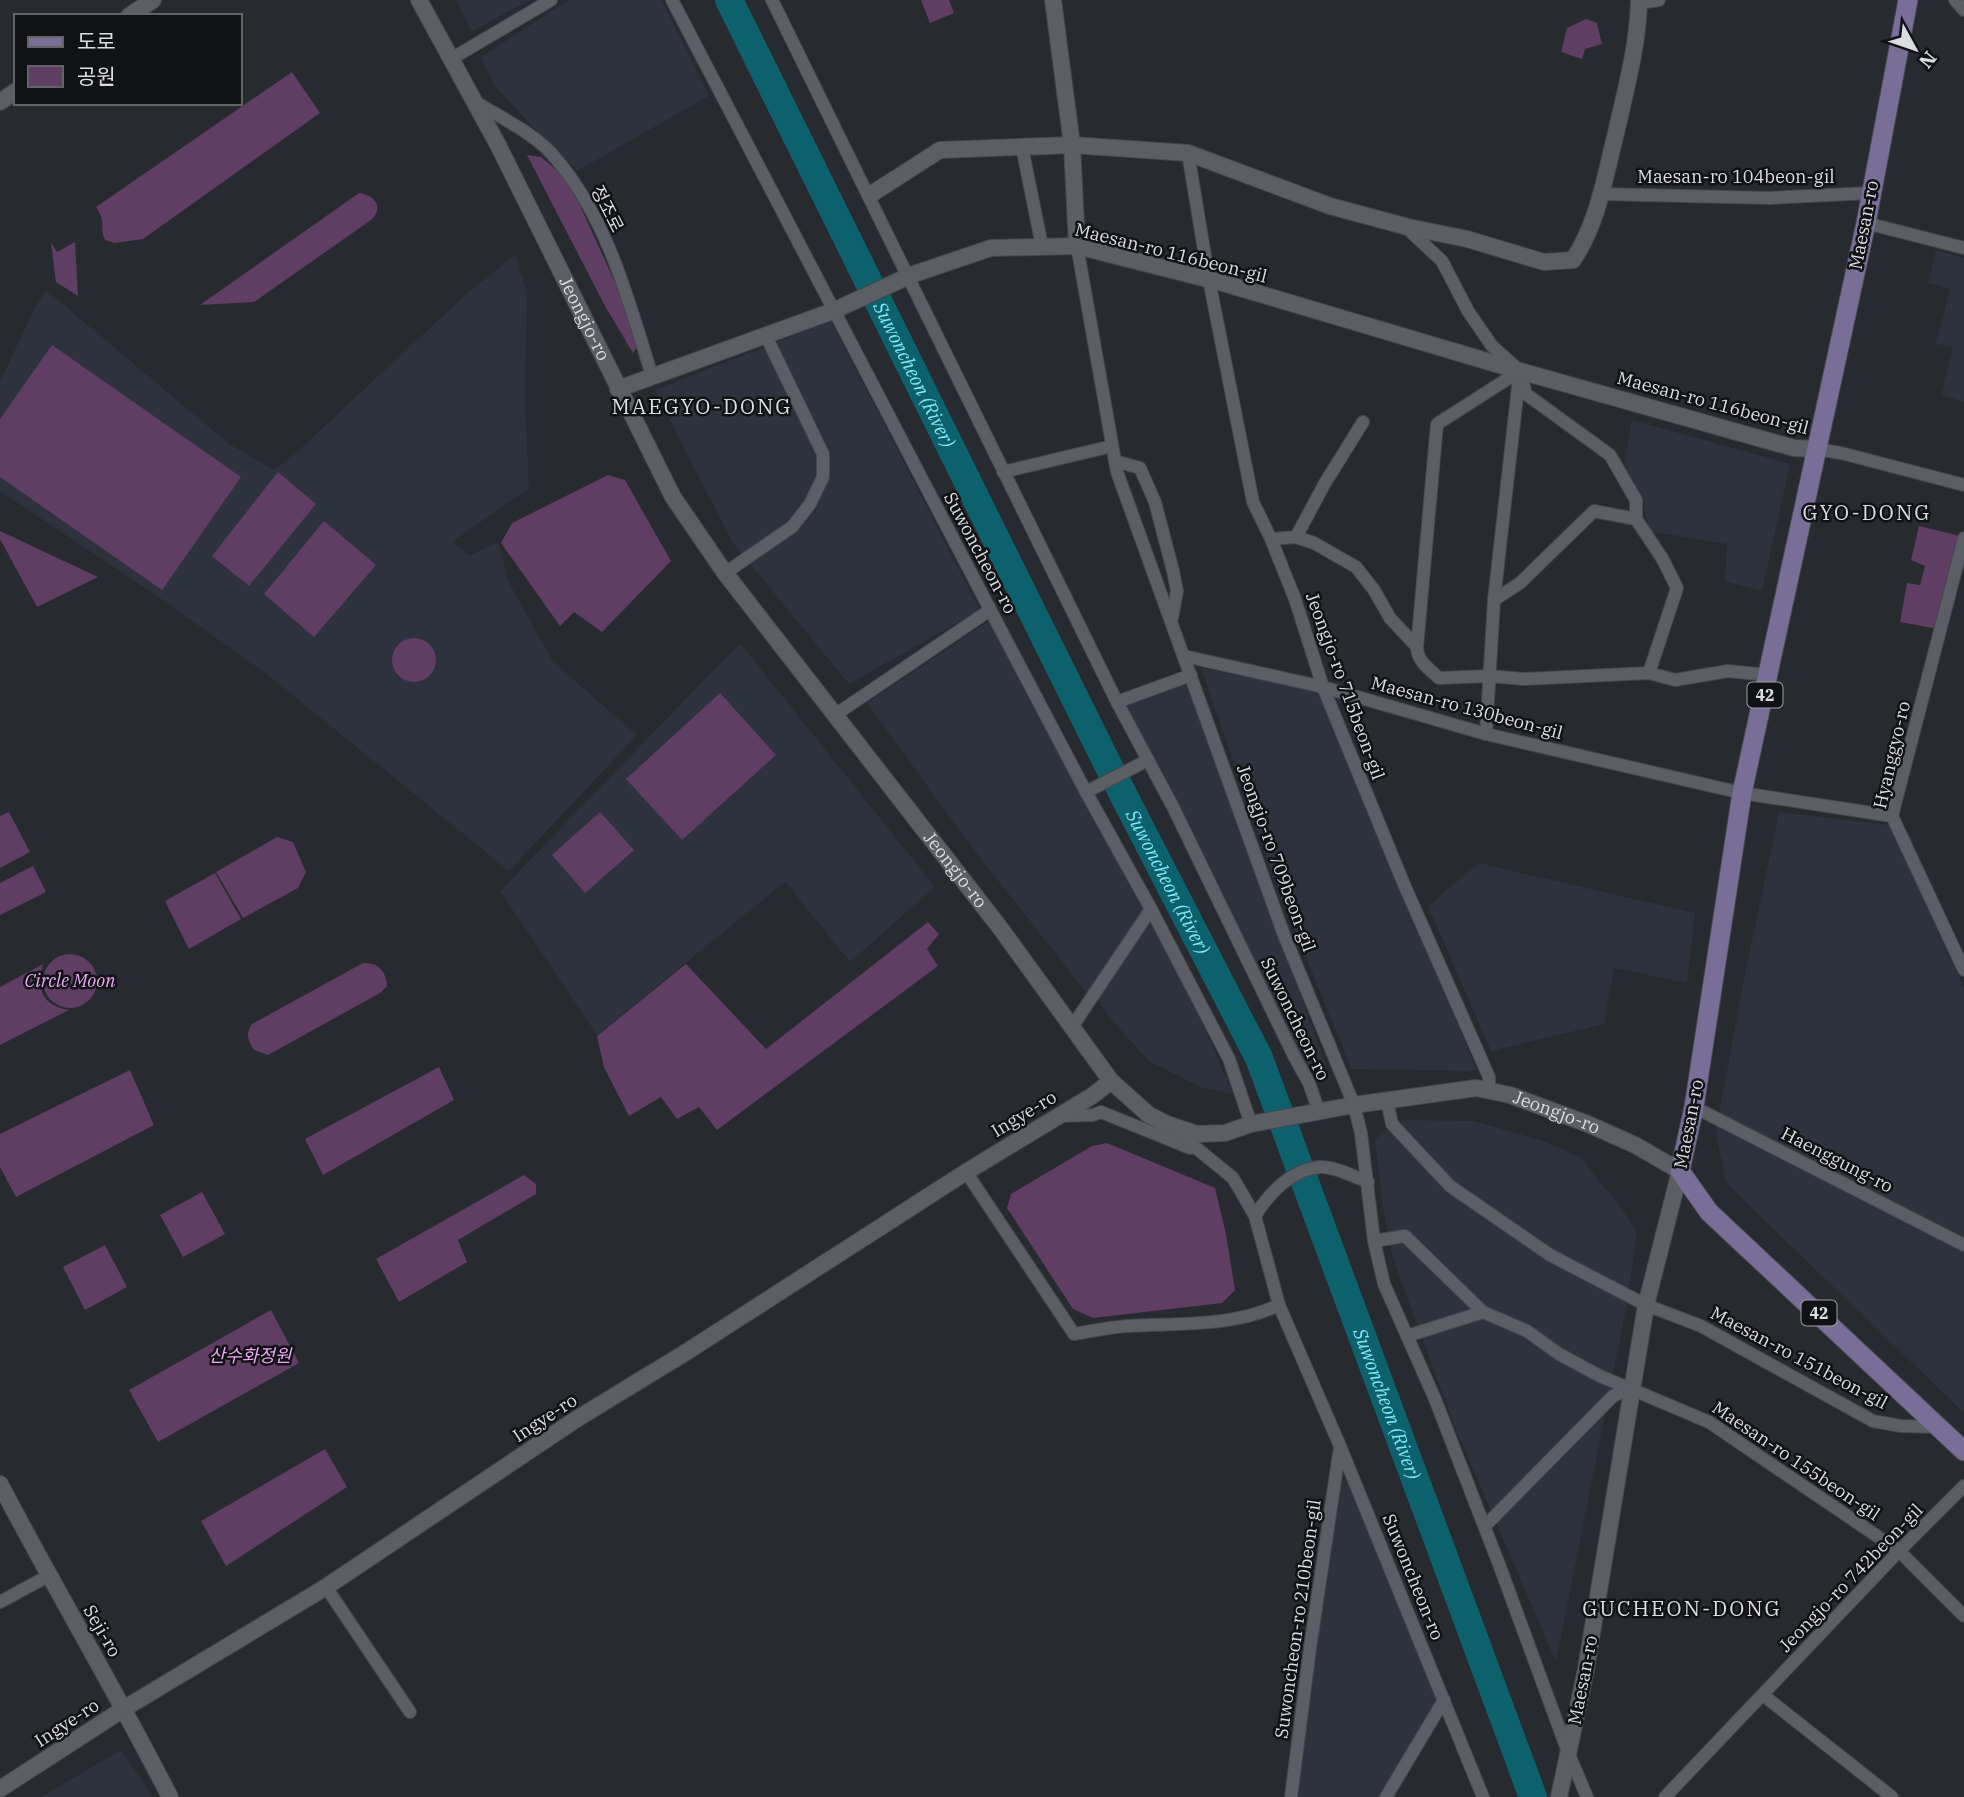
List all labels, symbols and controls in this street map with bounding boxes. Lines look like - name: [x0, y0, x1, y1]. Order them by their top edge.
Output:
- legend: [14, 14, 242, 105]
- north arrow: [1880, 14, 1950, 84]
- text: 도로: [77, 27, 116, 55]
- text: N: [1914, 46, 1942, 73]
- text: 공원: [77, 62, 116, 90]
- street label: Maesan-ro 104beon-gil: [1637, 165, 1835, 188]
- street label: Maesan-ro: [1844, 178, 1883, 272]
- street label: 정조로: [586, 181, 629, 236]
- street label: Maesan-ro 116beon-gil: [1073, 217, 1270, 288]
- street label: Jeongjo-ro: [554, 273, 615, 364]
- water label: Suwoncheon (River): [868, 297, 961, 452]
- street label: Maesan-ro 116beon-gil: [1615, 366, 1811, 439]
- district label: MAEGYO-DONG: [612, 392, 792, 420]
- street label: Suwoncheon-ro: [939, 488, 1022, 617]
- district label: GYO-DONG: [1803, 498, 1931, 526]
- street label: Jeongjo-ro 715beon-gil: [1301, 589, 1390, 783]
- street label: Maesan-ro 130beon-gil: [1369, 671, 1565, 744]
- road number: 42: [1748, 682, 1782, 708]
- street label: Hyanggyo-ro: [1868, 699, 1915, 811]
- street label: Jeongjo-ro 709beon-gil: [1232, 761, 1321, 955]
- water label: Suwoncheon (River): [1120, 804, 1216, 958]
- street label: Jeongjo-ro: [919, 827, 993, 913]
- street label: Suwoncheon-ro: [1256, 953, 1335, 1084]
- park label: Circle Moon: [25, 969, 116, 992]
- street label: Maesan-ro: [1669, 1077, 1708, 1171]
- street label: Ingye-ro: [987, 1085, 1061, 1142]
- street label: Jeongjo-ro: [1510, 1085, 1604, 1139]
- street label: Haenggung-ro: [1777, 1122, 1897, 1198]
- street label: Maesan-ro 151beon-gil: [1707, 1301, 1892, 1414]
- road number: 42: [1801, 1301, 1836, 1326]
- water label: Suwoncheon (River): [1348, 1324, 1426, 1483]
- park label: 산수화정원: [209, 1344, 293, 1367]
- street label: Ingye-ro: [508, 1388, 581, 1447]
- street label: Maesan-ro 155beon-gil: [1708, 1396, 1885, 1525]
- street label: Suwoncheon-ro 210beon-gil: [1269, 1498, 1326, 1740]
- street label: Jeongjo-ro 742beon-gil: [1774, 1499, 1928, 1657]
- street label: Suwoncheon-ro: [1378, 1510, 1449, 1643]
- district label: GUCHEON-DONG: [1582, 1594, 1782, 1622]
- street label: Seji-ro: [78, 1601, 127, 1661]
- street label: Maesan-ro: [1563, 1633, 1602, 1727]
- street label: Ingye-ro: [30, 1693, 103, 1752]

